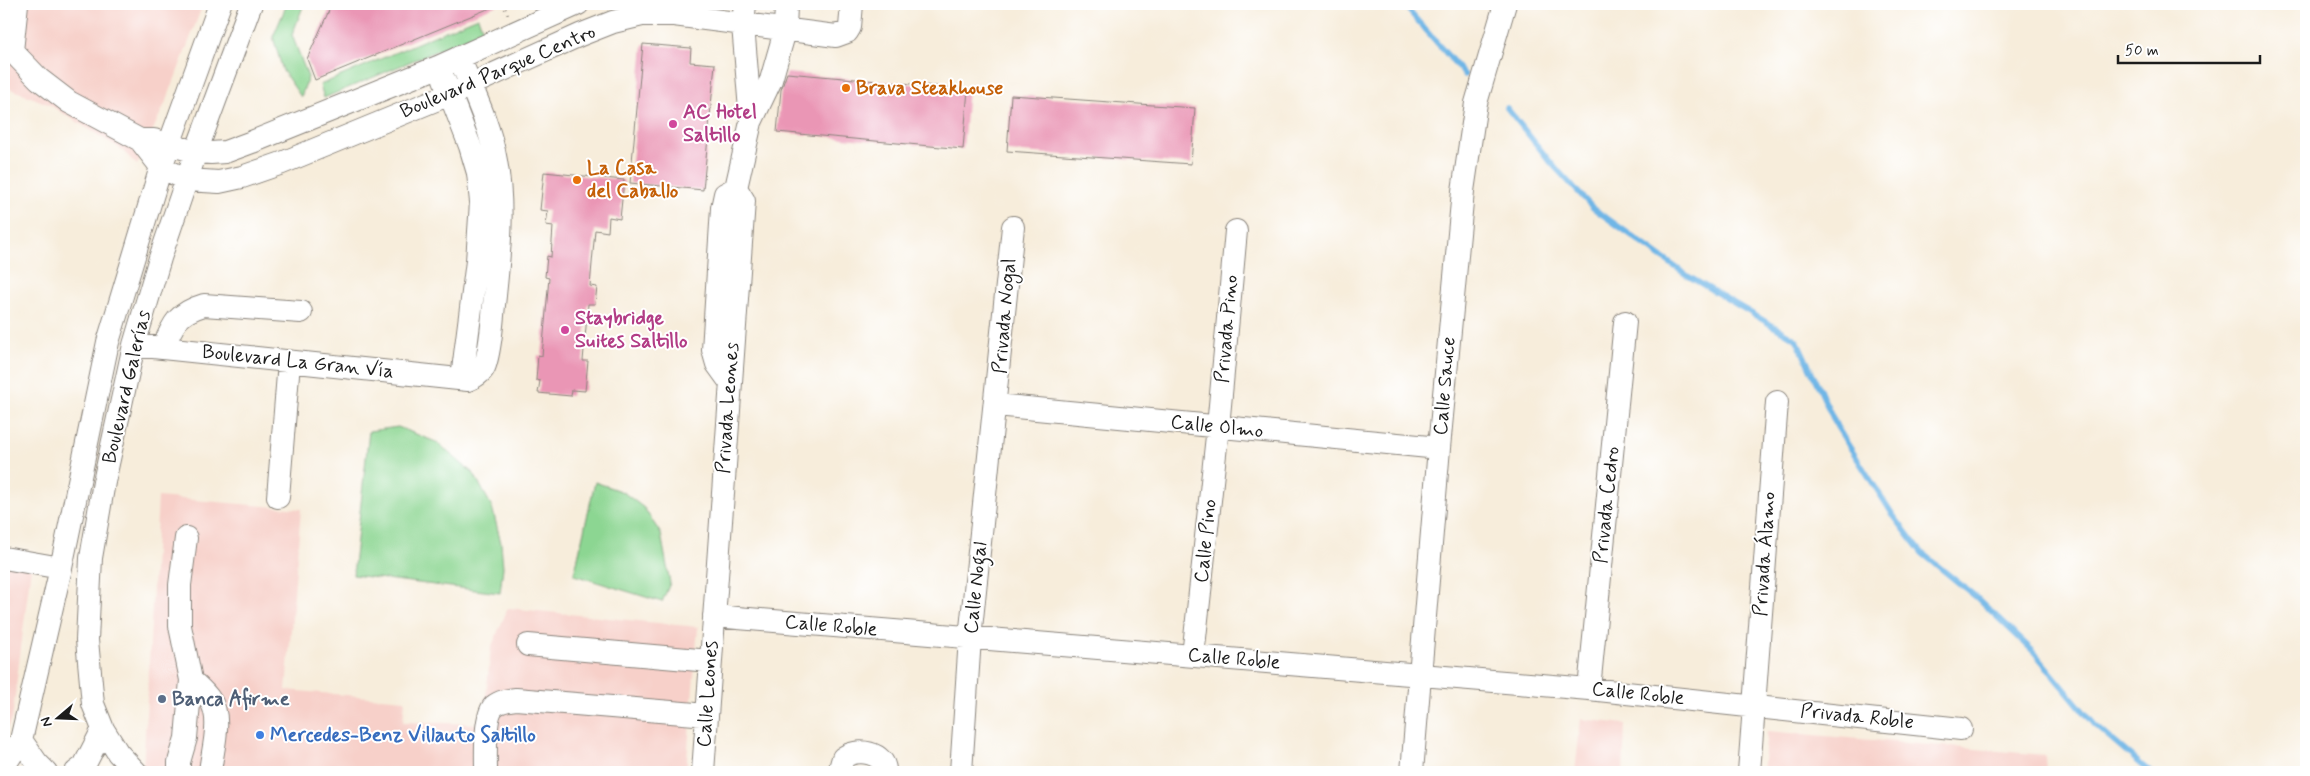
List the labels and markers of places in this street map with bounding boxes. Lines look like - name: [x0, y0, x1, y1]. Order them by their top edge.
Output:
- place label: Brava Steakhouse: [856, 75, 1003, 102]
- marker: Brava Steakhouse: [840, 82, 852, 94]
- place label: AC Hotel Saltillo: [683, 99, 757, 149]
- marker: AC Hotel Saltillo: [667, 118, 679, 130]
- place label: La Casa del Caballo: [587, 155, 679, 205]
- marker: La Casa del Caballo: [571, 174, 583, 186]
- place label: Staybridge Suites Saltillo: [575, 305, 688, 355]
- marker: Staybridge Suites Saltillo: [559, 324, 571, 336]
- place label: Banca Afirme: [172, 686, 290, 713]
- marker: Banca Afirme: [156, 693, 168, 705]
- place label: Mercedes-Benz Villauto Saltillo: [270, 722, 536, 749]
- marker: Mercedes-Benz Villauto Saltillo: [254, 729, 266, 741]

